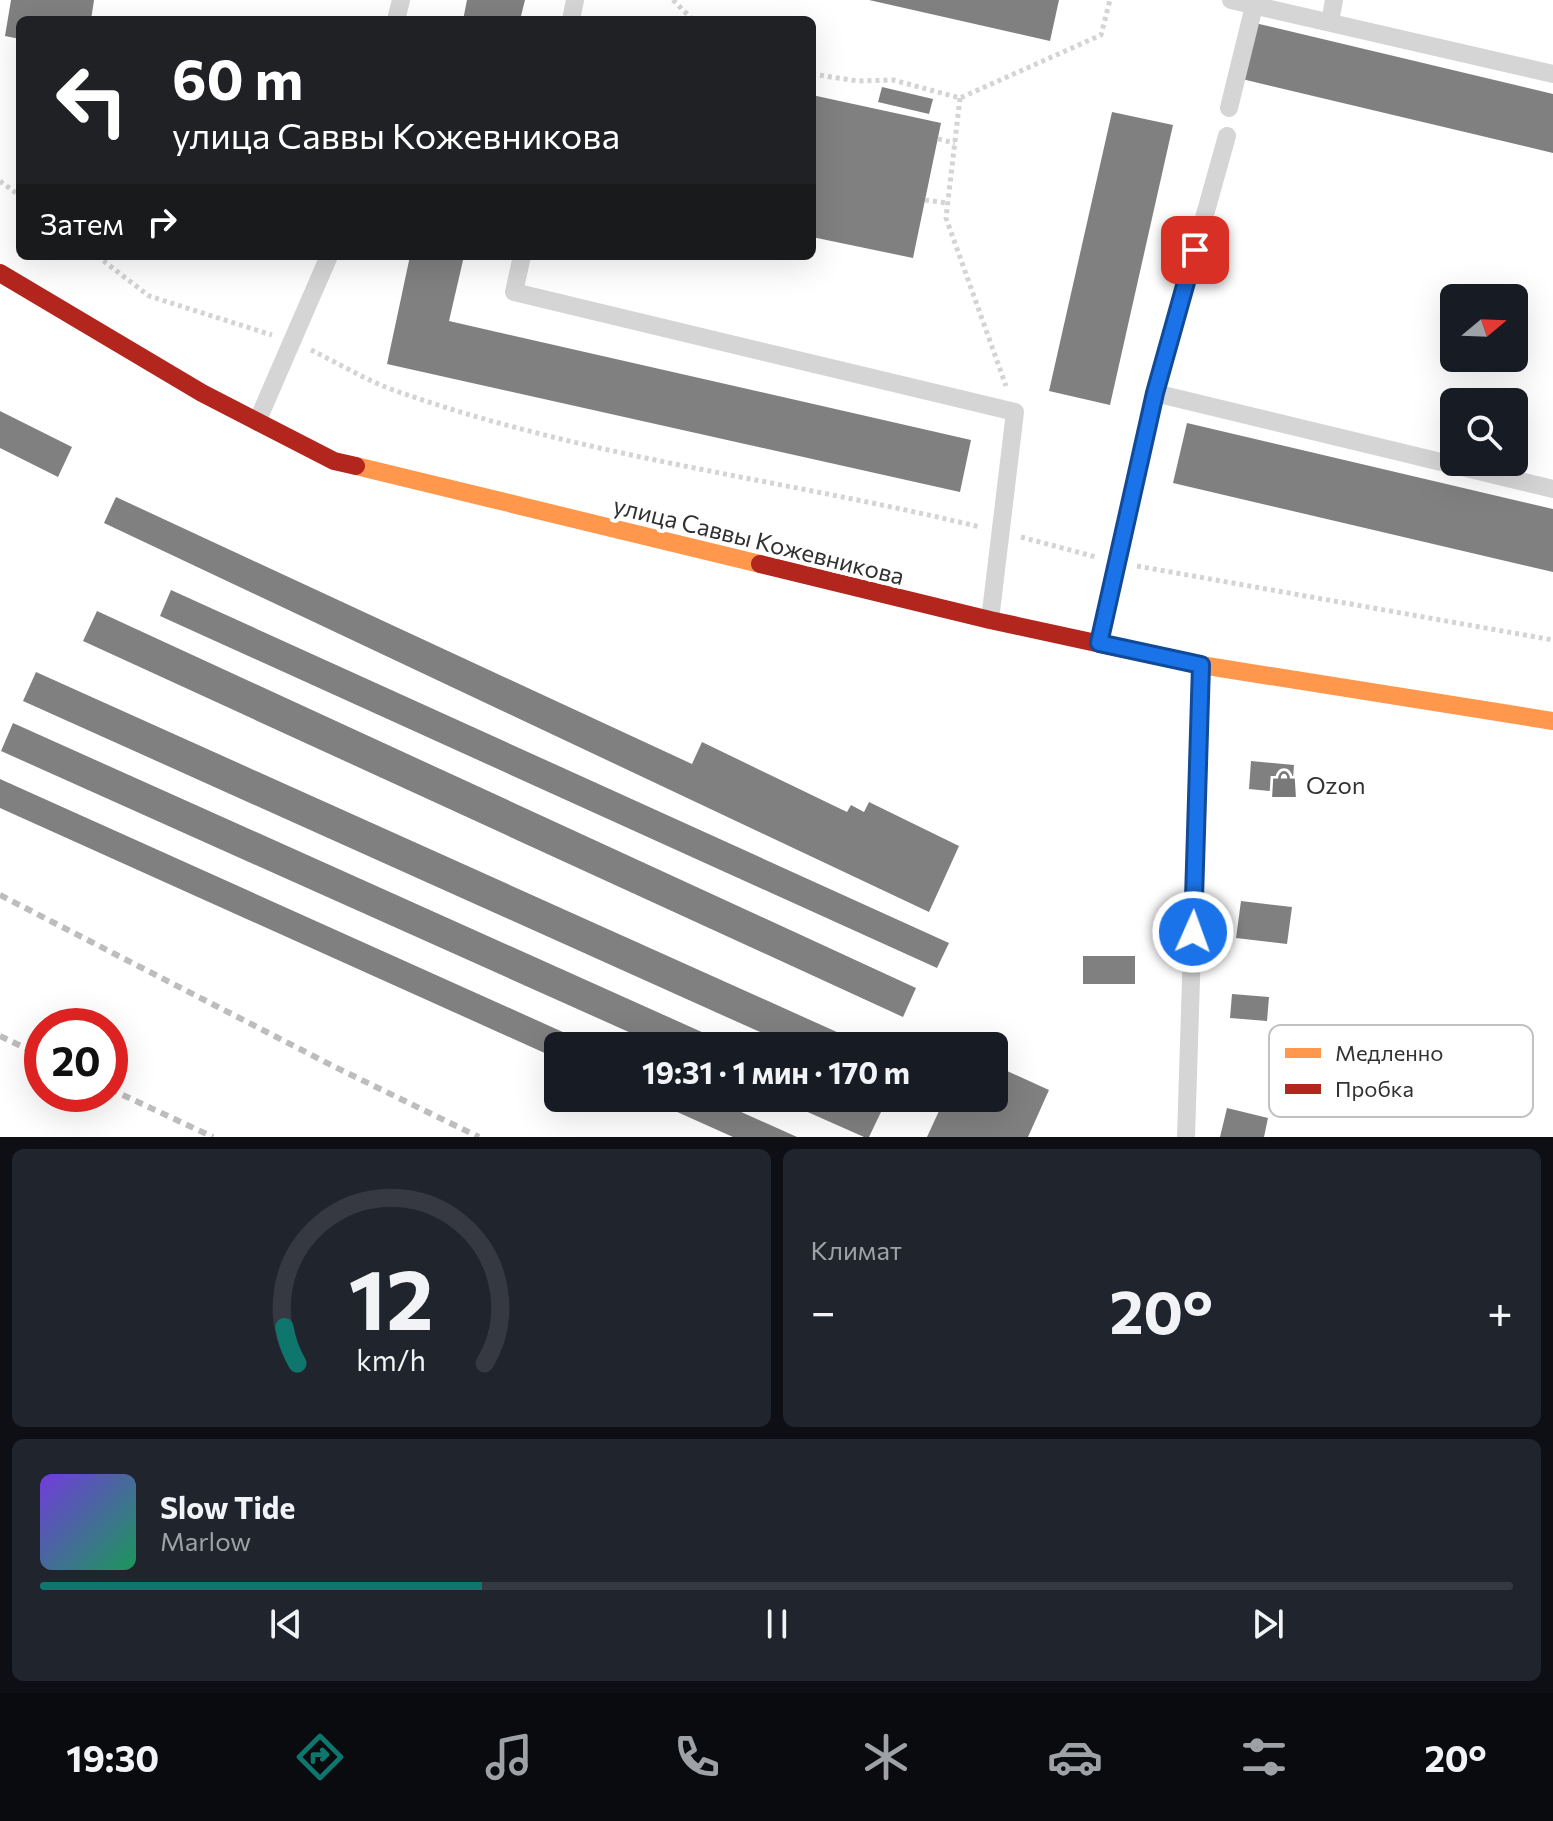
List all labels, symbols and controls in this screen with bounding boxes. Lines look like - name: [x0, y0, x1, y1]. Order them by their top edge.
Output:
- text: 60 m: [172, 43, 303, 112]
- icon: left: [40, 48, 144, 152]
- text: улица Саввы Кожевникова: [172, 112, 620, 156]
- icon: right: [140, 200, 184, 244]
- text: Затем: [40, 204, 124, 241]
- pin: [1161, 216, 1229, 284]
- icon: arrive: [1173, 228, 1217, 272]
- north arrow: [1440, 284, 1528, 372]
- map controls: [1440, 284, 1528, 476]
- button: search: [1440, 388, 1528, 476]
- street label: улица Саввы Кожевникова: [611, 490, 907, 590]
- shop icon: Ozon: [1269, 769, 1299, 799]
- place label: Ozon: [1306, 770, 1366, 799]
- position arrow: [1151, 890, 1235, 974]
- speed limit sign: 20: [24, 1008, 128, 1112]
- legend: [1269, 1025, 1533, 1117]
- text: Медленно: [1335, 1039, 1443, 1066]
- text: 19:31 · 1 мин · 170 m: [642, 1053, 910, 1090]
- text: Пробка: [1335, 1075, 1414, 1102]
- text: Климат: [811, 1234, 902, 1265]
- text: 12: [349, 1245, 434, 1347]
- text: 20°: [1110, 1273, 1213, 1346]
- text: −: [811, 1283, 836, 1337]
- text: +: [1487, 1283, 1513, 1337]
- text: km/h: [356, 1342, 426, 1377]
- text: Slow Tide: [160, 1488, 295, 1525]
- text: Marlow: [160, 1525, 251, 1556]
- icon: previous: [264, 1602, 308, 1646]
- icon: pause: [755, 1602, 799, 1646]
- icon: next: [1246, 1602, 1290, 1646]
- icon: directions: [292, 1729, 348, 1785]
- icon: music: [481, 1729, 537, 1785]
- icon: phone: [669, 1729, 725, 1785]
- icon: climate: [858, 1729, 914, 1785]
- icon: car: [1047, 1729, 1103, 1785]
- icon: filters: [1236, 1729, 1292, 1785]
- text: 19:30: [66, 1735, 159, 1779]
- text: 20°: [1424, 1735, 1487, 1779]

